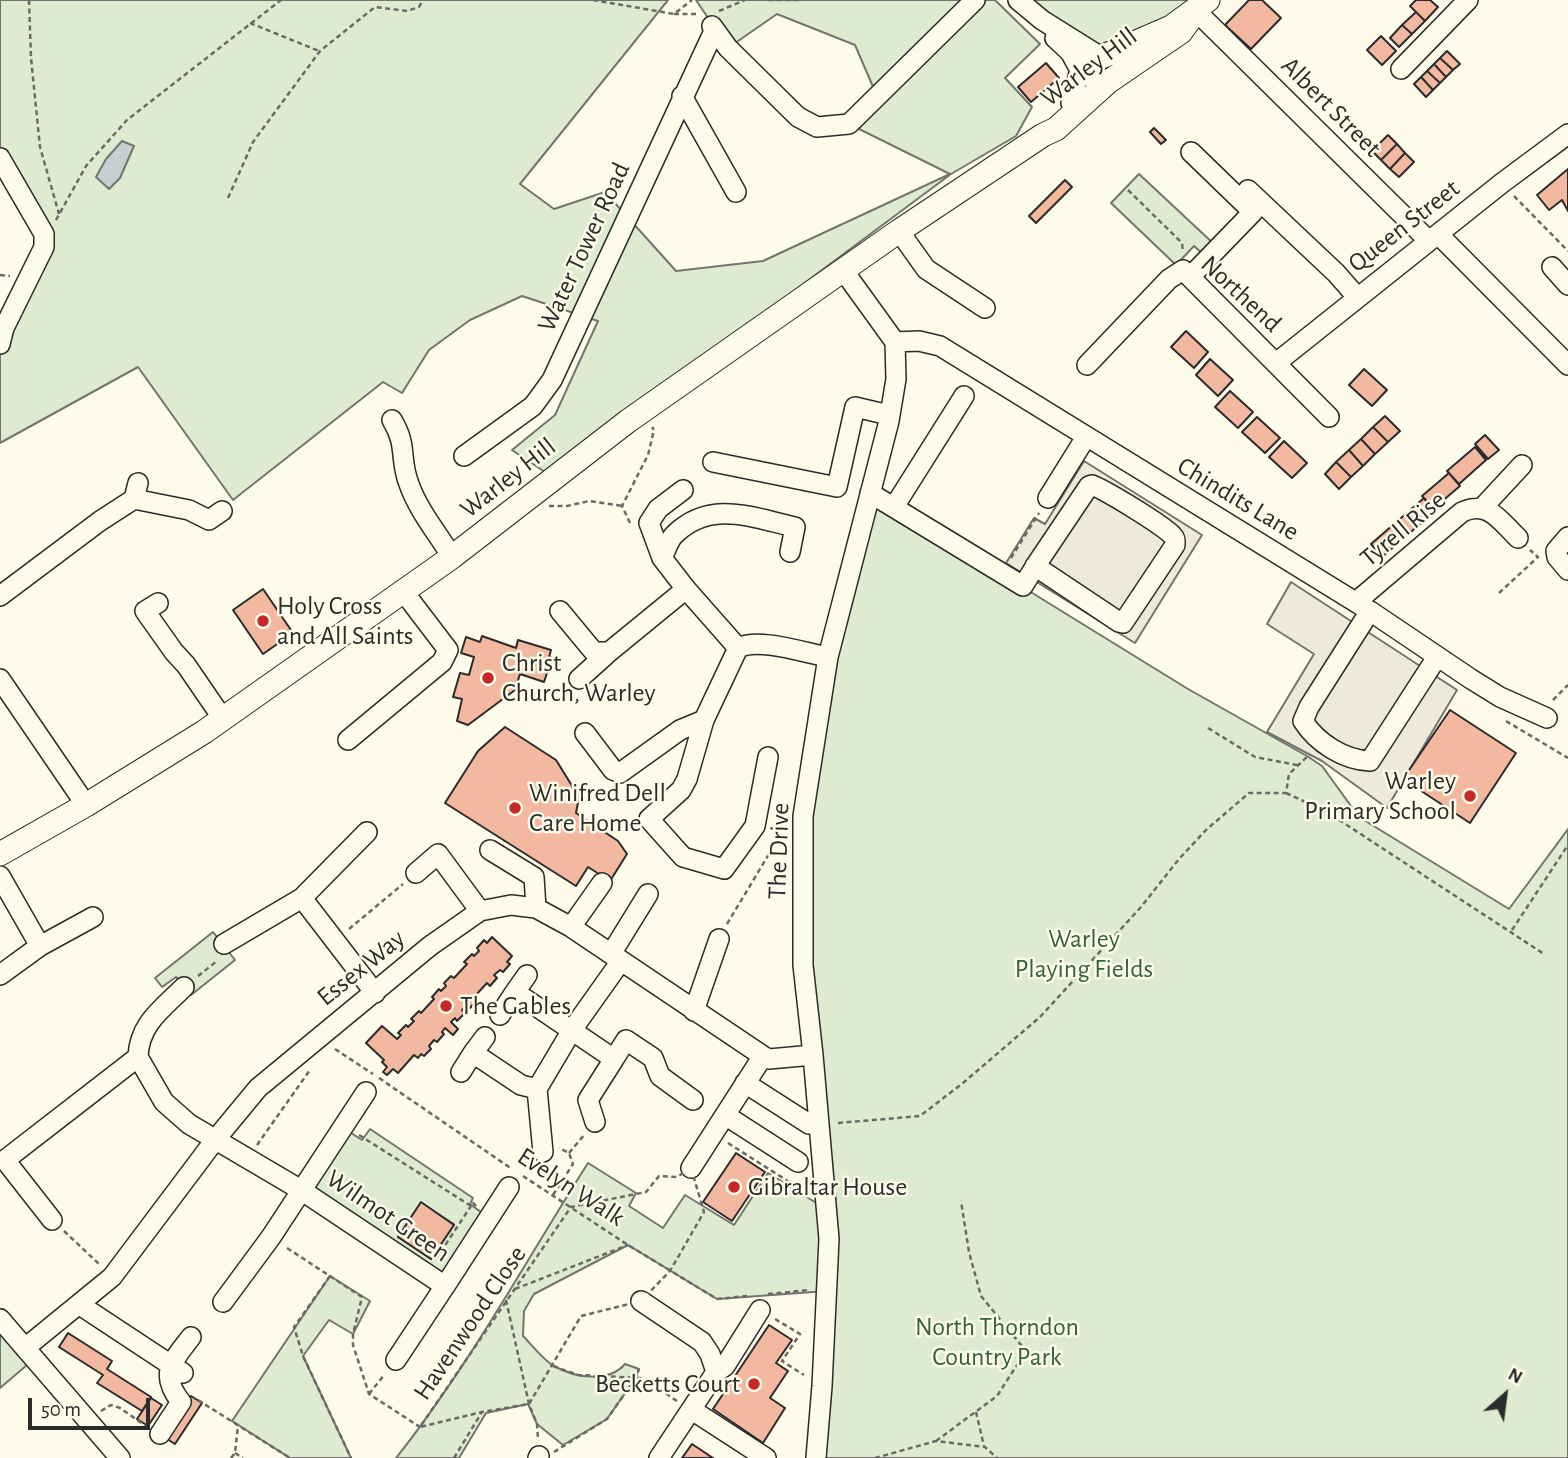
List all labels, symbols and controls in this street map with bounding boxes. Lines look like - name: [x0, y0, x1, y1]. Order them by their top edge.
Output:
- street label: Warley Hill: [1035, 21, 1143, 113]
- street label: Albert Street: [1274, 50, 1388, 164]
- street label: Water Tower Road: [531, 157, 637, 337]
- street label: Queen Street: [1342, 173, 1466, 279]
- street label: Northend: [1194, 249, 1288, 339]
- street label: Warley Hill: [454, 431, 562, 525]
- street label: Chindits Lane: [1171, 450, 1305, 548]
- street label: Tyrell Rise: [1354, 484, 1452, 574]
- place label: Holy Cross and All Saints: [277, 590, 413, 652]
- marker: Holy Cross and All Saints: [255, 613, 271, 629]
- place label: Christ Church, Warley: [502, 647, 656, 708]
- marker: Christ Church, Warley: [480, 670, 496, 686]
- place label: Warley Primary School: [1304, 765, 1456, 826]
- place label: Winifred Dell Care Home: [529, 777, 666, 838]
- marker: Warley Primary School: [1462, 788, 1478, 804]
- marker: Winifred Dell Care Home: [507, 800, 523, 816]
- street label: The Drive: [762, 802, 796, 900]
- street label: Essex Way: [311, 923, 411, 1013]
- park label: Warley Playing Fields: [1015, 923, 1153, 984]
- place label: The Gables: [460, 990, 571, 1022]
- marker: The Gables: [438, 998, 454, 1014]
- street label: Evelyn Walk: [511, 1141, 631, 1233]
- street label: Wilmot Green: [320, 1163, 456, 1269]
- place label: Gibraltar House: [748, 1171, 907, 1203]
- marker: Gibraltar House: [726, 1179, 742, 1195]
- street label: Havenwood Close: [407, 1240, 533, 1406]
- park label: North Thorndon Country Park: [915, 1311, 1079, 1372]
- north arrow: [1470, 1360, 1540, 1430]
- text: N: [1505, 1365, 1525, 1388]
- place label: Becketts Court: [595, 1368, 740, 1400]
- marker: Becketts Court: [746, 1376, 762, 1392]
- scale bar: [32, 1384, 154, 1428]
- text: 50 m: [41, 1399, 81, 1420]

